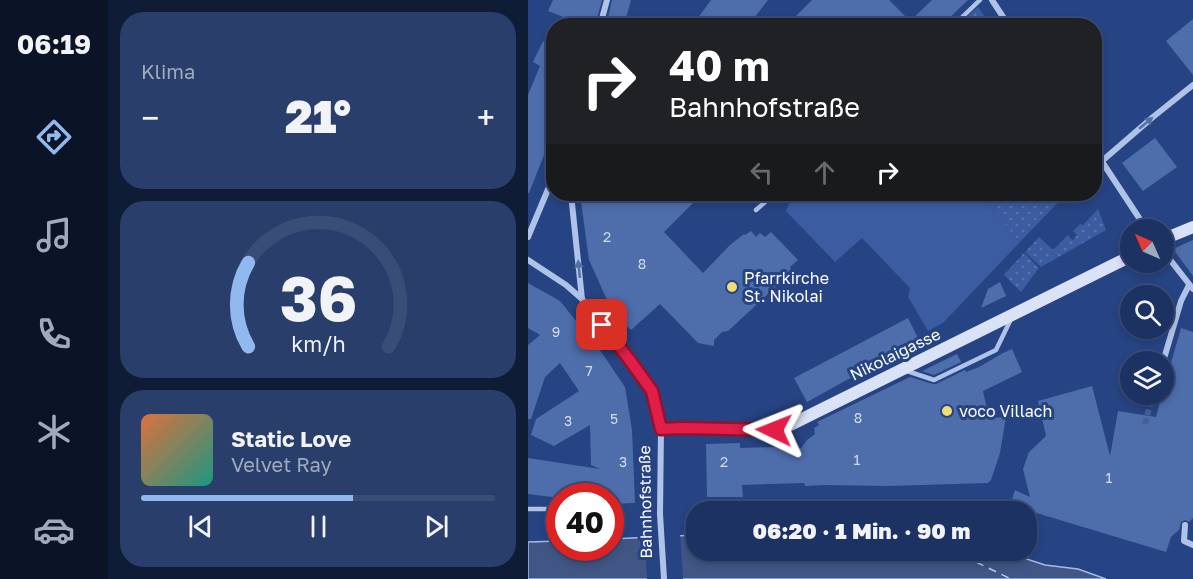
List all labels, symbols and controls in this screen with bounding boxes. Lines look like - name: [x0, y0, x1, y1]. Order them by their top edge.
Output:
- text: 06:19: [17, 28, 91, 60]
- text: 40 m: [669, 40, 770, 90]
- icon: right: [570, 42, 648, 120]
- text: Klima: [141, 59, 195, 83]
- text: 21°: [285, 89, 351, 143]
- text: Bahnhofstraße: [669, 91, 860, 123]
- text: −: [141, 98, 159, 137]
- text: +: [477, 98, 495, 137]
- icon: directions: [33, 116, 75, 158]
- one-way arrow: [1138, 116, 1154, 129]
- icon: left: [745, 156, 778, 189]
- icon: ahead: [808, 156, 841, 189]
- icon: right: [871, 156, 904, 189]
- icon: music: [33, 214, 75, 256]
- north arrow: [1120, 219, 1174, 273]
- map controls: [1120, 219, 1174, 405]
- house number: 2: [603, 228, 611, 245]
- house number: 8: [638, 255, 646, 272]
- text: 36: [279, 260, 357, 335]
- one-way arrow: [574, 260, 584, 279]
- place label: Pfarrkirche St. Nikolai: [744, 268, 829, 306]
- marker: Pfarrkirche St. Nikolai: [725, 280, 739, 294]
- button: search: [1120, 285, 1174, 339]
- pin: [576, 299, 627, 350]
- icon: arrive: [585, 308, 618, 341]
- icon: phone: [33, 313, 75, 355]
- house number: 9: [552, 323, 560, 340]
- street label: Nikolaigasse: [846, 323, 944, 385]
- text: km/h: [291, 331, 345, 357]
- button: layers: [1120, 351, 1174, 405]
- house number: 7: [585, 362, 593, 379]
- position arrow: [742, 398, 806, 462]
- place label: voco Villach: [959, 401, 1052, 421]
- marker: voco Villach: [940, 404, 954, 418]
- house number: 8: [854, 409, 862, 426]
- house number: 5: [610, 410, 618, 427]
- icon: climate: [33, 411, 75, 453]
- house number: 3: [564, 412, 572, 429]
- text: Static Love: [231, 425, 351, 452]
- street label: Bahnhofstraße: [634, 445, 656, 559]
- house number: 1: [854, 451, 861, 468]
- text: Velvet Ray: [231, 452, 332, 476]
- house number: 3: [619, 453, 627, 470]
- house number: 2: [720, 453, 728, 470]
- house number: 1: [1106, 469, 1113, 486]
- speed limit sign: 40: [546, 483, 624, 561]
- icon: car: [33, 509, 75, 551]
- icon: previous: [184, 510, 217, 543]
- icon: pause: [302, 510, 335, 543]
- icon: next: [420, 510, 453, 543]
- text: 06:20 · 1 Min. · 90 m: [752, 517, 971, 544]

